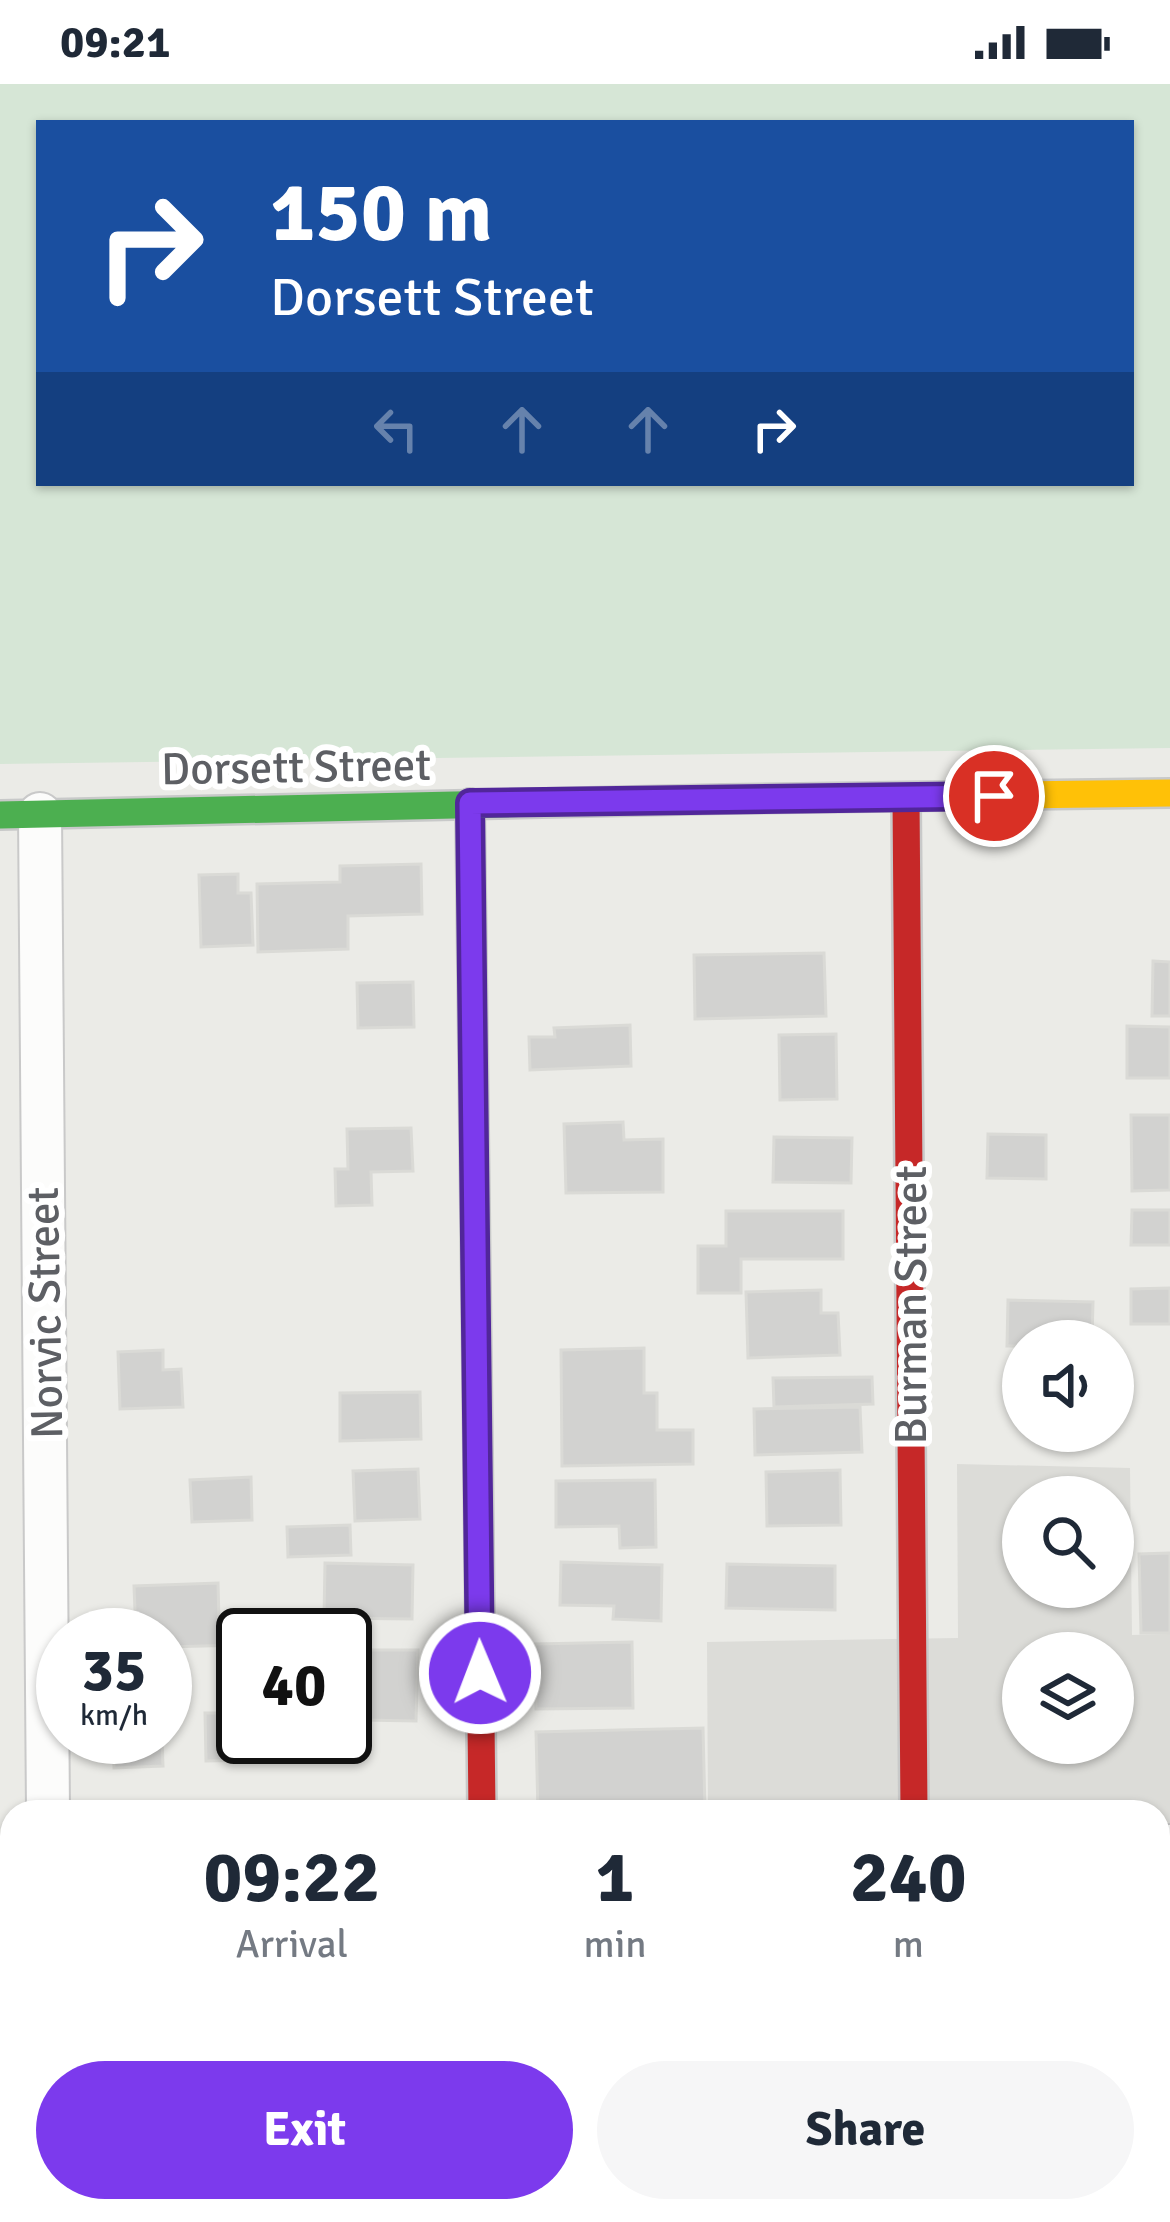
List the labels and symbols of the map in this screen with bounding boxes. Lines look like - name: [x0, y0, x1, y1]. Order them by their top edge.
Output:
- street label: Dorsett Street: [161, 738, 431, 797]
- pin: [943, 745, 1045, 847]
- street label: Burman Street: [884, 1166, 939, 1444]
- street label: Norvic Street: [16, 1186, 75, 1440]
- speed limit sign: 40: [216, 1608, 372, 1764]
- position arrow: [417, 1610, 543, 1736]

